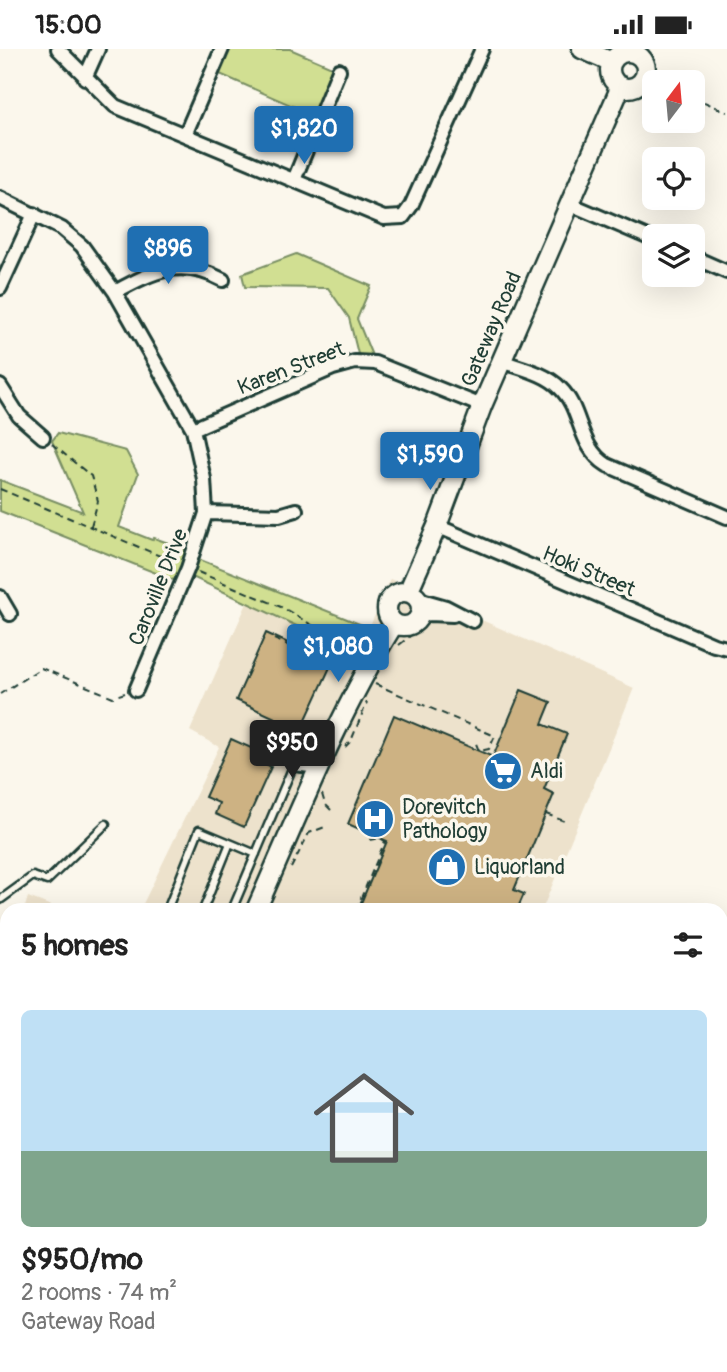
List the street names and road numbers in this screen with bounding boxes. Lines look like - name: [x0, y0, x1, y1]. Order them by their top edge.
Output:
- street label: Gateway Road: [455, 267, 528, 391]
- street label: Karen Street: [234, 335, 349, 401]
- street label: Caroville Drive: [123, 524, 194, 650]
- street label: Hoki Street: [538, 540, 640, 603]

